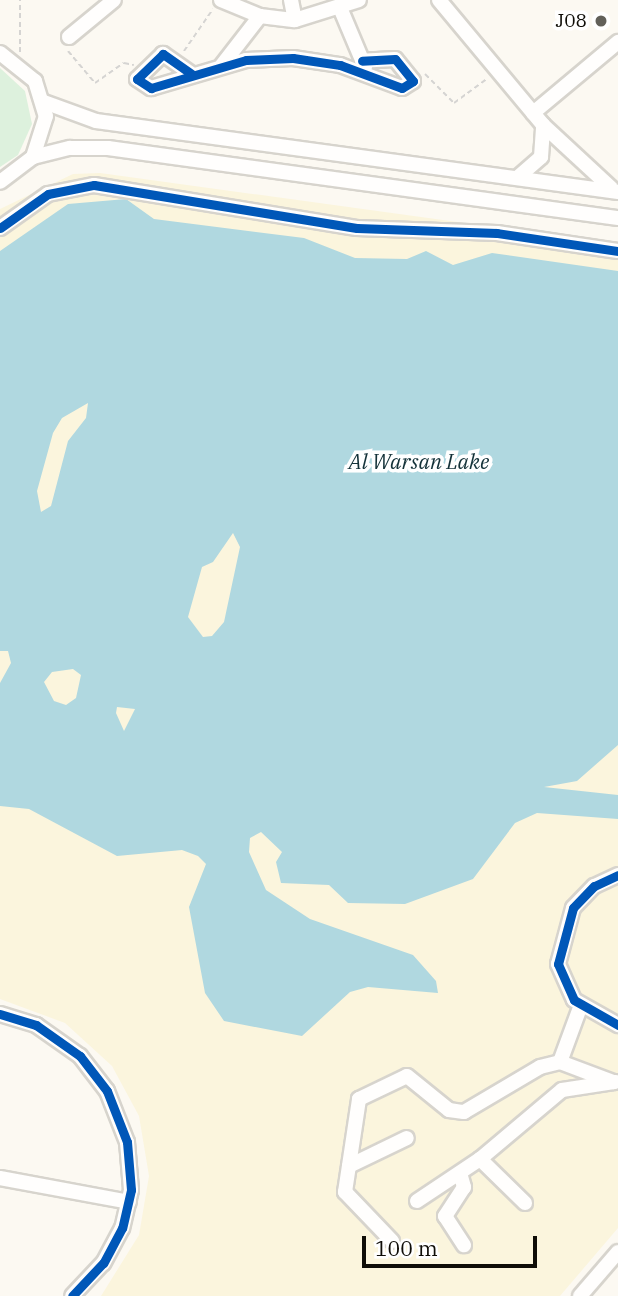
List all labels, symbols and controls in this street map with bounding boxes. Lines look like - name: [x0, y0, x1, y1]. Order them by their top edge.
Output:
- place label: J08: [556, 10, 587, 32]
- marker: J08: [593, 13, 609, 29]
- water label: Al Warsan Lake: [349, 448, 489, 474]
- scale bar: [366, 1222, 541, 1266]
- text: 100 m: [375, 1234, 438, 1262]

